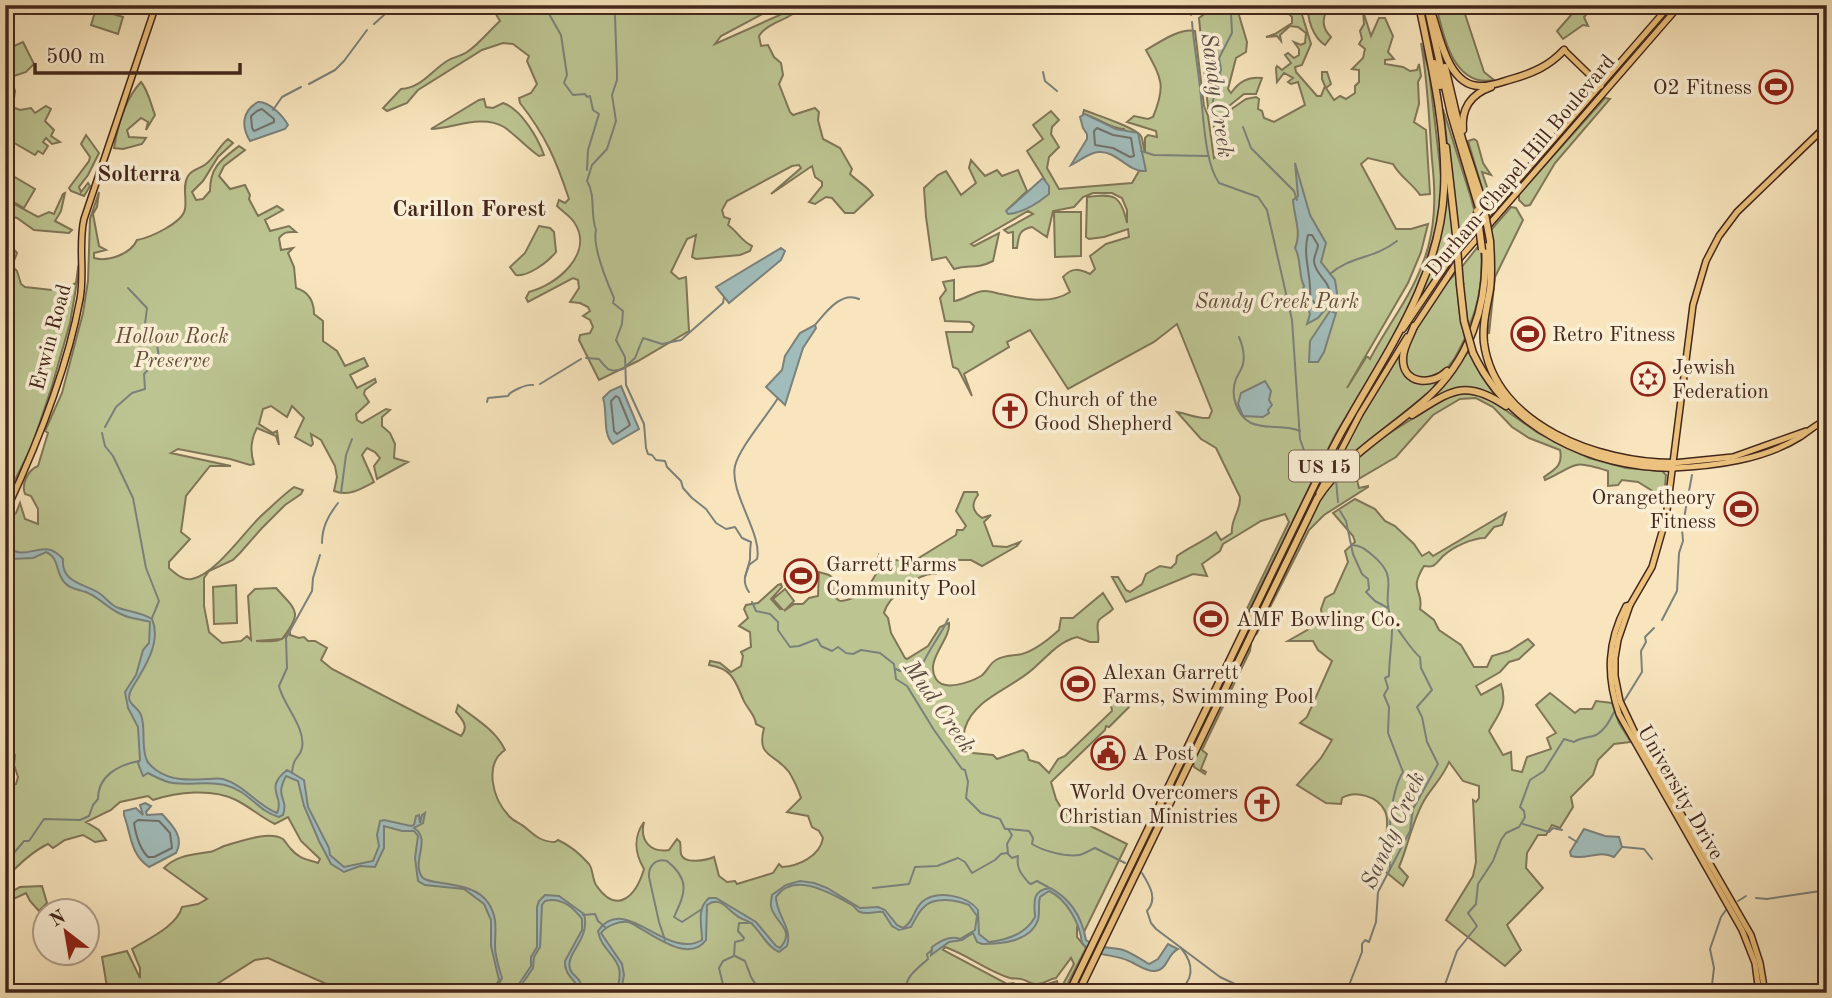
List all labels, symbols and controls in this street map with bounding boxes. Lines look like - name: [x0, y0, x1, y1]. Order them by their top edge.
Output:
- water label: Sandy Creek: [1195, 31, 1237, 159]
- scale bar: [35, 32, 240, 76]
- text: 500 m: [46, 47, 105, 68]
- street label: Durham-Chapel Hill Boulevard: [1423, 51, 1620, 281]
- sports icon: O2 Fitness: [1757, 68, 1795, 106]
- place label: O2 Fitness: [1653, 78, 1752, 99]
- district label: Solterra: [97, 163, 181, 186]
- district label: Carillon Forest: [392, 198, 546, 221]
- street label: Erwin Road: [27, 282, 76, 393]
- park label: Sandy Creek Park: [1195, 292, 1359, 313]
- sports icon: Retro Fitness: [1509, 315, 1547, 353]
- place label: Retro Fitness: [1552, 325, 1675, 346]
- park label: Hollow Rock Preserve: [114, 327, 229, 372]
- place label: Jewish Federation: [1672, 358, 1769, 403]
- synagogue icon: Jewish Federation: [1629, 360, 1667, 398]
- place label: Church of the Good Shepherd: [1034, 390, 1172, 435]
- church icon: Church of the Good Shepherd: [991, 392, 1029, 430]
- road number: US 15: [1289, 450, 1359, 481]
- place label: Orangetheory Fitness: [1591, 488, 1716, 533]
- sports icon: Orangetheory Fitness: [1722, 490, 1760, 528]
- place label: Garrett Farms Community Pool: [826, 555, 976, 600]
- sports icon: Garrett Farms Community Pool: [782, 557, 820, 595]
- sports icon: AMF Bowling Co.: [1192, 600, 1230, 638]
- place label: AMF Bowling Co.: [1236, 610, 1401, 631]
- water label: Mud Creek: [898, 655, 979, 758]
- place label: Alexan Garrett Farms, Swimming Pool: [1102, 663, 1314, 708]
- sports icon: Alexan Garrett Farms, Swimming Pool: [1059, 665, 1097, 703]
- street label: University Drive: [1633, 722, 1727, 864]
- public building icon: A Post: [1089, 734, 1127, 772]
- place label: A Post: [1132, 744, 1194, 765]
- water label: Sandy Creek: [1357, 769, 1430, 893]
- place label: World Overcomers Christian Ministries: [1059, 783, 1238, 828]
- church icon: World Overcomers Christian Ministries: [1243, 785, 1281, 823]
- north arrow: [32, 897, 102, 967]
- text: N: [47, 907, 70, 931]

